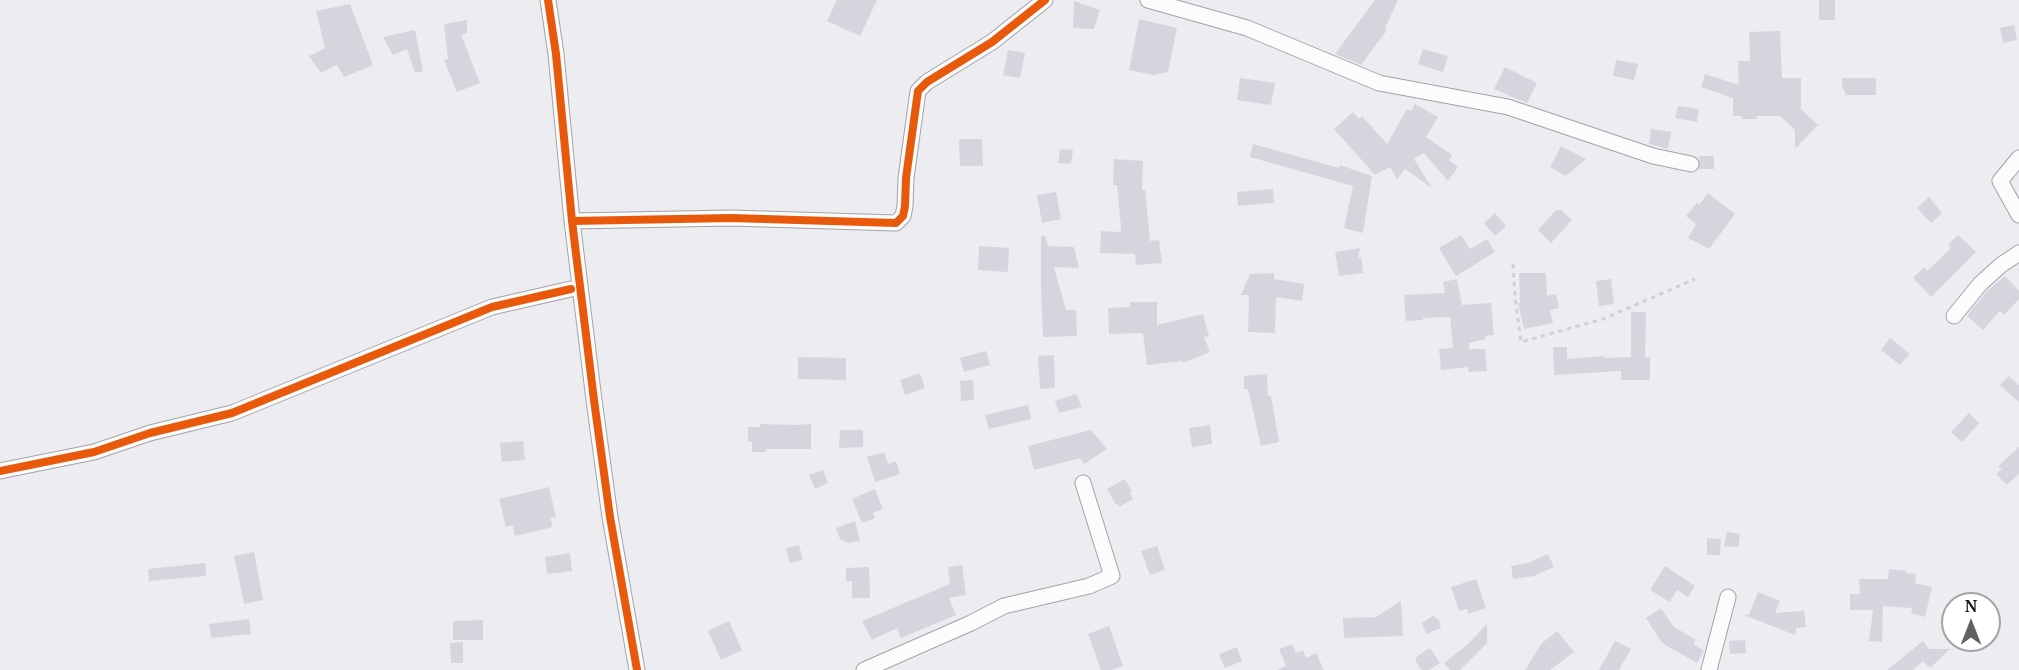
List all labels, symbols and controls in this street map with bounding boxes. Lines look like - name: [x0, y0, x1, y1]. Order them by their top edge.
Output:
- north arrow: [1941, 592, 2001, 652]
- text: N: [1965, 595, 1977, 617]

